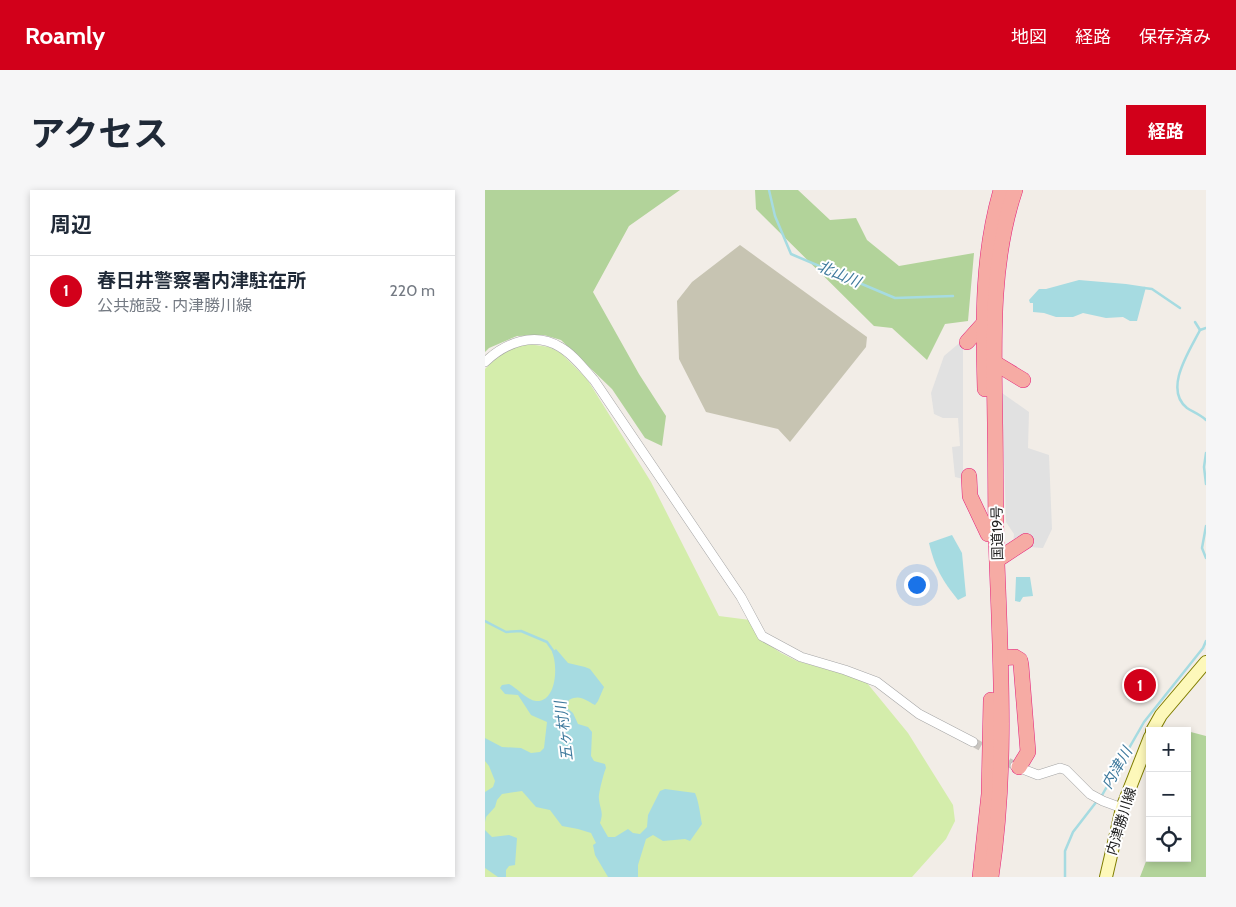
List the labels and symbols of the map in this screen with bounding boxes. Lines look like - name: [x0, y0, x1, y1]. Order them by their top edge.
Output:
- water label: 北山川: [815, 257, 865, 292]
- street label: 国道19号: [988, 506, 1006, 560]
- your location: [904, 572, 930, 598]
- pin: 1: [1124, 666, 1156, 704]
- water label: 五ヶ村川: [551, 698, 577, 762]
- water label: 内津川: [1098, 742, 1137, 792]
- street label: 内津勝川線: [1102, 785, 1140, 857]

